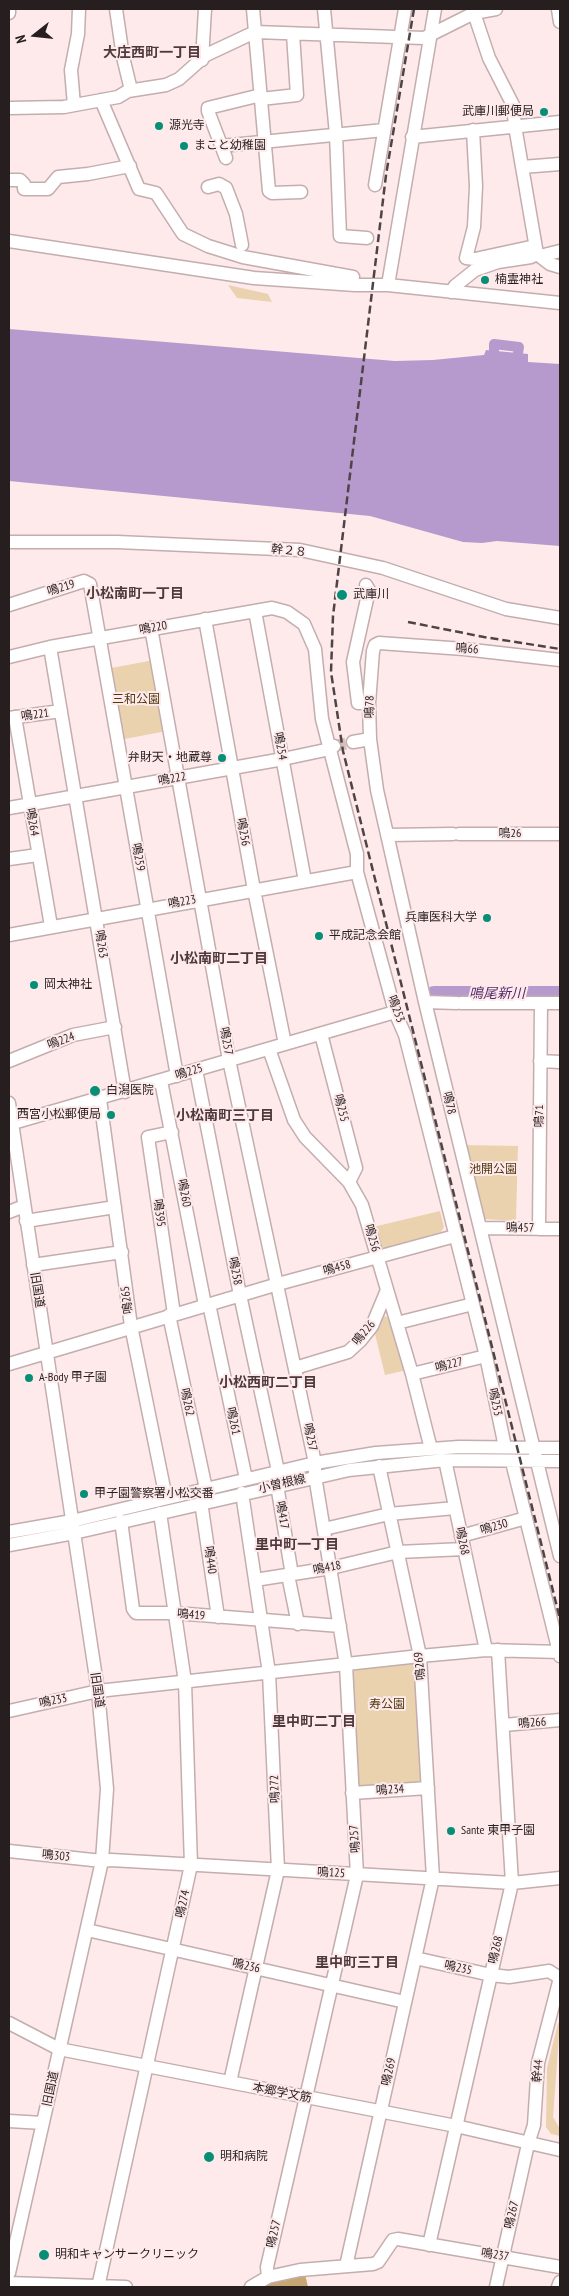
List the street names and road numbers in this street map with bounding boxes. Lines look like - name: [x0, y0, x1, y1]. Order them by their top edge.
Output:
- street label: 幹２８: [270, 542, 308, 560]
- street label: 鳴219: [45, 577, 77, 599]
- street label: 鳴220: [138, 618, 168, 638]
- street label: 鳴66: [455, 641, 479, 657]
- street label: 鳴78: [363, 695, 377, 719]
- street label: 鳴221: [20, 706, 50, 724]
- street label: 鳴254: [270, 731, 290, 761]
- street label: 鳴222: [157, 769, 187, 789]
- street label: 鳴264: [22, 807, 42, 837]
- street label: 鳴256: [233, 817, 253, 847]
- street label: 鳴26: [499, 827, 521, 841]
- street label: 鳴259: [128, 842, 148, 872]
- street label: 鳴223: [167, 892, 197, 912]
- street label: 鳴263: [92, 929, 110, 959]
- street label: 鳴253: [384, 993, 408, 1025]
- street label: 鳴257: [216, 1026, 236, 1056]
- street label: 鳴224: [45, 1029, 77, 1053]
- street label: 鳴225: [173, 1061, 205, 1083]
- street label: 鳴78: [439, 1090, 459, 1116]
- street label: 鳴255: [331, 1093, 351, 1123]
- street label: 鳴71: [533, 1105, 547, 1127]
- street label: 鳴260: [174, 1178, 194, 1208]
- street label: 鳴395: [150, 1198, 168, 1228]
- street label: 鳴457: [506, 1221, 534, 1235]
- street label: 鳴256: [361, 1222, 383, 1254]
- street label: 鳴258: [225, 1256, 245, 1286]
- street label: 鳴458: [322, 1257, 352, 1279]
- street label: 旧国道: [27, 1271, 47, 1309]
- street label: 鳴265: [118, 1285, 136, 1315]
- street label: 鳴226: [350, 1318, 378, 1348]
- street label: 鳴227: [434, 1355, 464, 1375]
- street label: 鳴262: [177, 1387, 197, 1417]
- street label: 鳴253: [485, 1387, 505, 1417]
- street label: 鳴261: [223, 1406, 243, 1436]
- street label: 鳴257: [300, 1422, 320, 1452]
- street label: 小曽根線: [257, 1472, 307, 1496]
- street label: 鳴417: [272, 1500, 292, 1530]
- street label: 鳴230: [478, 1516, 510, 1538]
- street label: 鳴268: [452, 1526, 472, 1556]
- street label: 鳴440: [201, 1545, 219, 1575]
- street label: 鳴418: [312, 1558, 342, 1578]
- street label: 鳴419: [176, 1607, 206, 1623]
- street label: 鳴269: [411, 1651, 429, 1681]
- street label: 旧国道: [87, 1671, 107, 1709]
- street label: 鳴233: [38, 1691, 68, 1711]
- street label: 鳴266: [517, 1715, 547, 1731]
- street label: 鳴272: [267, 1775, 283, 1803]
- street label: 鳴234: [376, 1782, 404, 1798]
- street label: 鳴257: [347, 1824, 363, 1854]
- street label: 鳴303: [41, 1847, 71, 1865]
- street label: 鳴125: [317, 1865, 345, 1881]
- street label: 鳴274: [173, 1889, 193, 1919]
- street label: 鳴268: [486, 1935, 506, 1965]
- street label: 鳴236: [231, 1956, 261, 1976]
- street label: 鳴235: [443, 1958, 473, 1978]
- street label: 鳴269: [379, 2057, 399, 2087]
- street label: 幹44: [530, 2059, 546, 2083]
- street label: 旧国道: [40, 2070, 62, 2108]
- street label: 本郷学文筋: [251, 2080, 313, 2106]
- street label: 鳴267: [502, 2200, 522, 2230]
- street label: 鳴257: [264, 2219, 284, 2249]
- street label: 鳴237: [480, 2246, 510, 2264]

